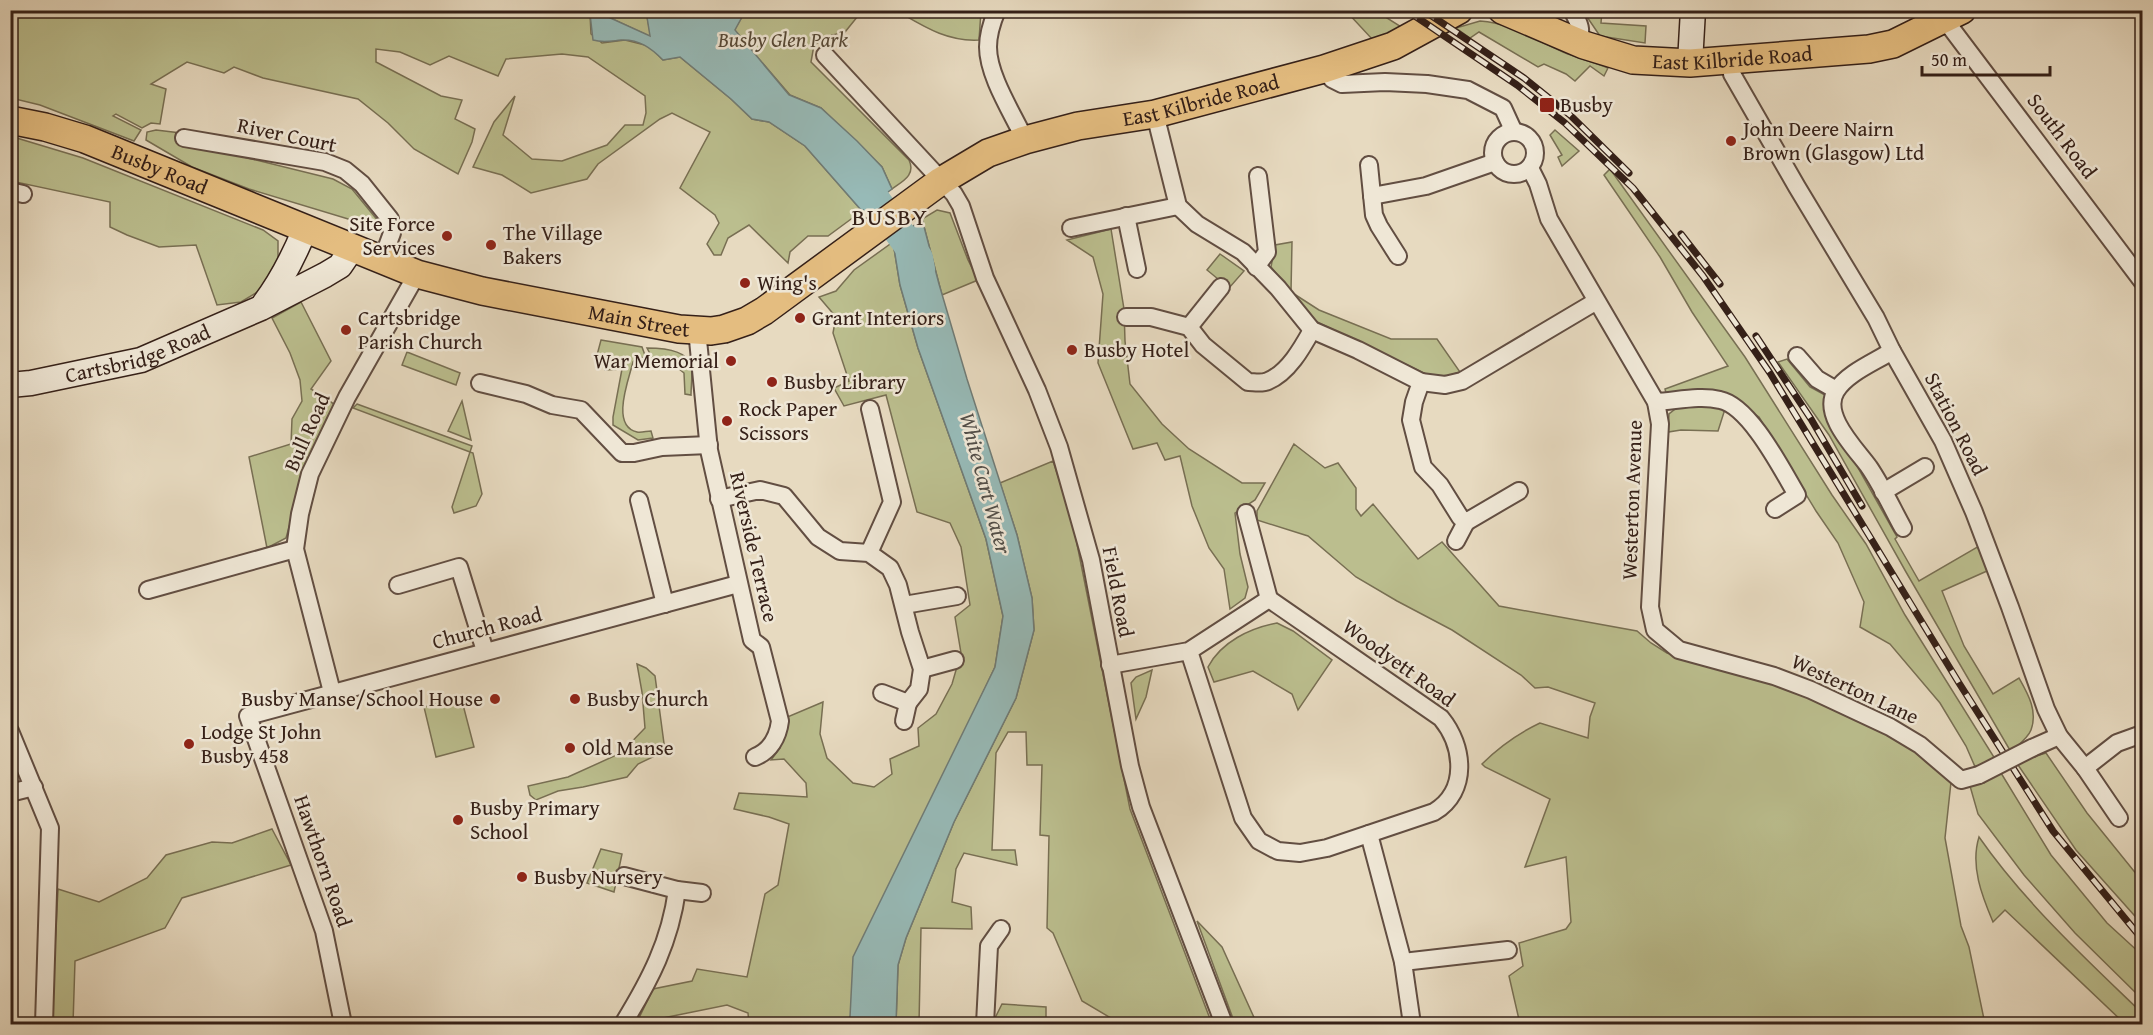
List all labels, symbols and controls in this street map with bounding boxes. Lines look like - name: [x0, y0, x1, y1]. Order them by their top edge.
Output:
- park label: Busby Glen Park: [717, 24, 848, 55]
- street label: East Kilbride Road: [1652, 37, 1814, 78]
- scale bar: [1922, 39, 2050, 77]
- text: 50 m: [1931, 46, 1967, 73]
- street label: East Kilbride Road: [1121, 65, 1283, 134]
- street label: South Road: [2020, 86, 2105, 186]
- place label: Busby: [1560, 89, 1613, 120]
- marker: Busby: [1538, 96, 1556, 114]
- street label: River Court: [235, 109, 340, 160]
- place label: John Deere Nairn Brown (Glasgow) Ltd: [1740, 113, 1925, 168]
- marker: John Deere Nairn Brown (Glasgow) Ltd: [1724, 134, 1738, 148]
- street label: Busby Road: [107, 135, 213, 203]
- district label: BUSBY: [852, 199, 928, 234]
- place label: Site Force Services: [349, 208, 435, 263]
- place label: The Village Bakers: [503, 217, 603, 272]
- marker: Site Force Services: [440, 229, 454, 243]
- marker: The Village Bakers: [484, 238, 498, 252]
- place label: Wing's: [757, 267, 817, 298]
- marker: Wing's: [738, 276, 752, 290]
- street label: Main Street: [586, 296, 691, 345]
- place label: Cartsbridge Parish Church: [358, 302, 482, 357]
- place label: Grant Interiors: [812, 302, 944, 333]
- marker: Grant Interiors: [793, 311, 807, 325]
- street label: Cartsbridge Road: [62, 316, 216, 390]
- marker: Cartsbridge Parish Church: [339, 323, 353, 337]
- place label: Busby Hotel: [1084, 334, 1189, 365]
- marker: Busby Hotel: [1065, 343, 1079, 357]
- place label: War Memorial: [593, 345, 719, 376]
- marker: War Memorial: [724, 354, 738, 368]
- place label: Busby Library: [784, 366, 907, 397]
- street label: Station Road: [1917, 367, 1996, 481]
- marker: Busby Library: [765, 375, 779, 389]
- street label: Bull Road: [275, 387, 338, 476]
- place label: Rock Paper Scissors: [739, 393, 837, 448]
- water label: White Cart Water: [952, 409, 1020, 558]
- marker: Rock Paper Scissors: [720, 414, 734, 428]
- street label: Westerton Avenue: [1613, 419, 1650, 581]
- street label: Riverside Terrace: [722, 469, 787, 625]
- street label: Field Road: [1095, 544, 1143, 641]
- street label: Church Road: [429, 598, 546, 657]
- street label: Woodyett Road: [1336, 611, 1463, 715]
- street label: Westerton Lane: [1786, 645, 1924, 732]
- place label: Busby Manse/School House: [241, 683, 483, 714]
- place label: Busby Church: [587, 683, 708, 714]
- marker: Busby Manse/School House: [488, 692, 502, 706]
- marker: Busby Church: [568, 692, 582, 706]
- place label: Lodge St John Busby 458: [201, 716, 321, 771]
- place label: Old Manse: [582, 732, 674, 763]
- marker: Lodge St John Busby 458: [182, 737, 196, 751]
- marker: Old Manse: [563, 741, 577, 755]
- street label: Hawthorn Road: [286, 791, 361, 932]
- place label: Busby Primary School: [470, 792, 600, 847]
- marker: Busby Primary School: [451, 813, 465, 827]
- place label: Busby Nursery: [534, 861, 663, 892]
- marker: Busby Nursery: [515, 870, 529, 884]

